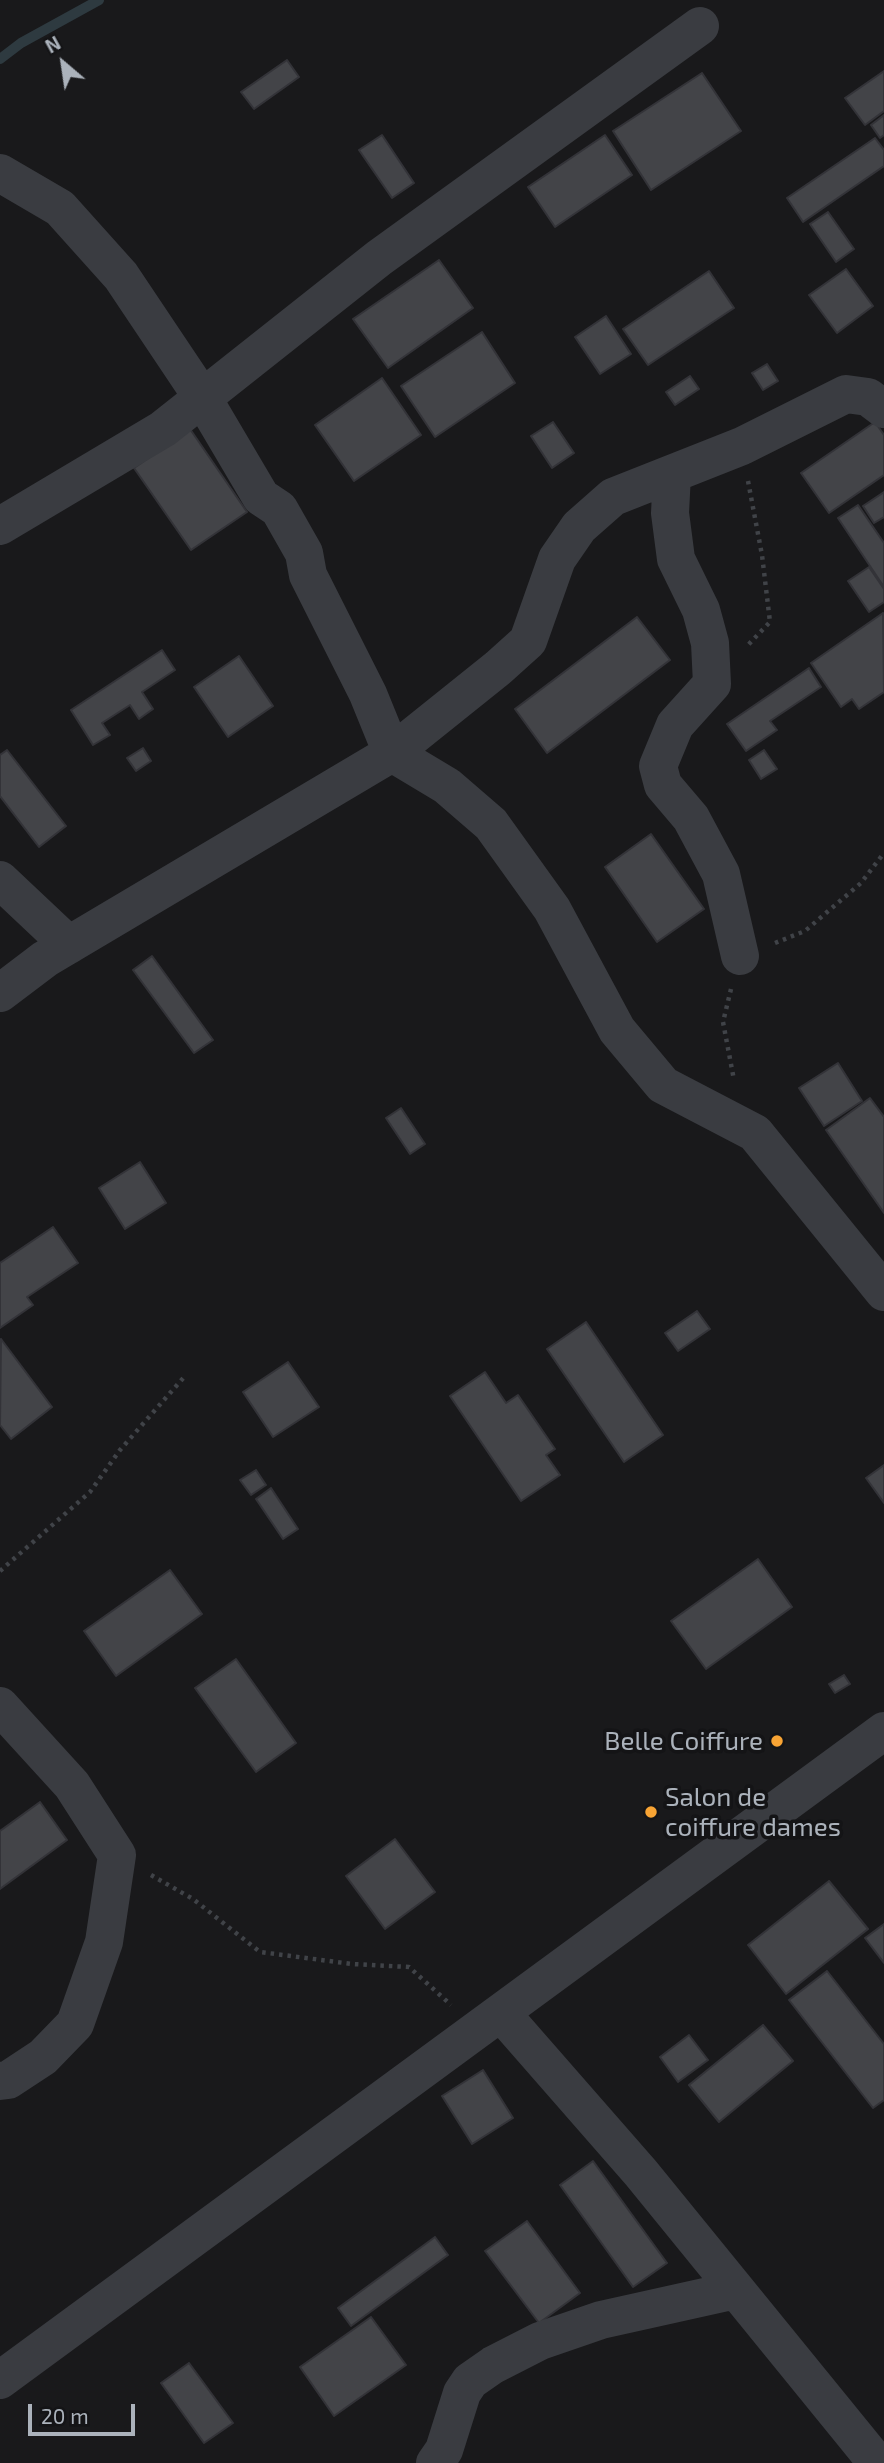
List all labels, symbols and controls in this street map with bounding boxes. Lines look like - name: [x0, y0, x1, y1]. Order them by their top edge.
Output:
- north arrow: [28, 28, 98, 98]
- text: N: [41, 31, 64, 58]
- place label: Belle Coiffure: [604, 1725, 763, 1757]
- marker: Belle Coiffure: [769, 1733, 785, 1749]
- place label: Salon de coiffure dames: [665, 1781, 841, 1842]
- marker: Salon de coiffure dames: [643, 1804, 659, 1820]
- scale bar: [32, 2390, 138, 2434]
- text: 20 m: [41, 2403, 89, 2428]

